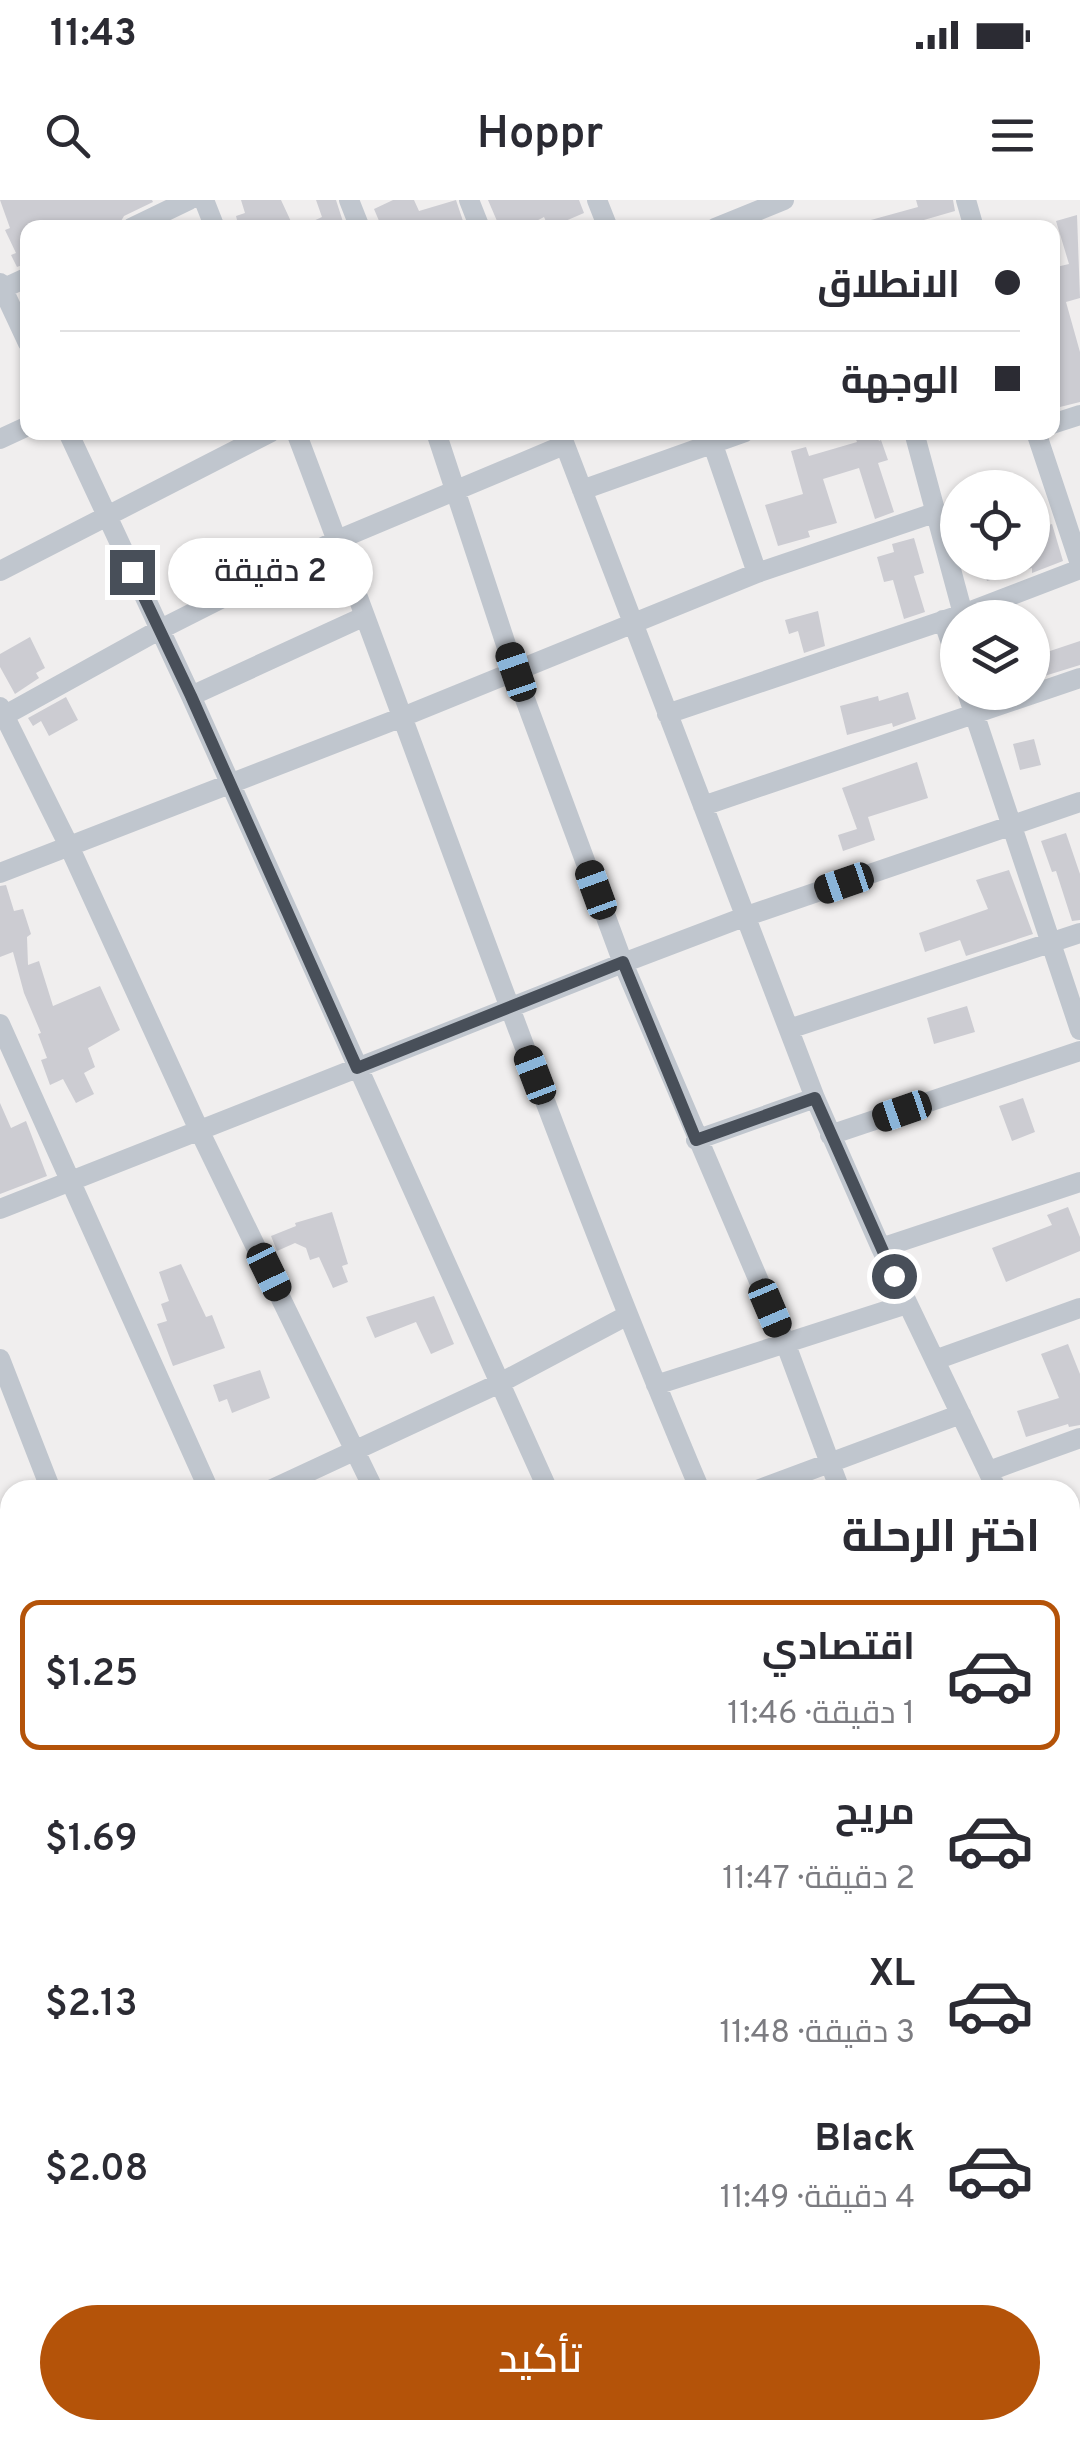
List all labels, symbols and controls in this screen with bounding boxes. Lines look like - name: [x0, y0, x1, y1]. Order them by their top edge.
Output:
- text: 11:43: [50, 11, 137, 60]
- text: Hoppr: [477, 107, 603, 164]
- icon: search: [40, 108, 95, 163]
- icon: menu: [985, 108, 1040, 163]
- text: الانطلاق: [817, 263, 960, 312]
- text: الوجهة: [841, 359, 960, 408]
- map controls: [940, 470, 1050, 710]
- button: locate: [940, 470, 1050, 580]
- callout: 2 دقيقة: [167, 537, 372, 607]
- route end: [110, 550, 155, 595]
- text: 2 دقيقة: [214, 553, 327, 593]
- button: layers: [940, 600, 1050, 710]
- car: [492, 639, 540, 705]
- car: [572, 857, 620, 923]
- car: [811, 859, 877, 907]
- car: [510, 1042, 560, 1108]
- car: [869, 1087, 935, 1135]
- car: [242, 1238, 296, 1306]
- route start: [872, 1254, 917, 1299]
- car: [744, 1275, 796, 1341]
- text: اختر الرحلة: [842, 1511, 1040, 1568]
- text: اقتصادي: [762, 1625, 915, 1674]
- icon: car: [945, 1630, 1035, 1720]
- text: $1.25: [45, 1651, 138, 1700]
- text: 1 دقيقة · 11:46: [727, 1695, 915, 1735]
- text: مريح: [835, 1790, 915, 1839]
- icon: car: [945, 1795, 1035, 1885]
- text: $1.69: [45, 1816, 138, 1865]
- text: 2 دقيقة · 11:47: [722, 1860, 915, 1900]
- text: XL: [868, 1951, 915, 2000]
- icon: car: [945, 1960, 1035, 2050]
- text: $2.13: [45, 1981, 138, 2030]
- text: 3 دقيقة · 11:48: [719, 2014, 915, 2054]
- text: Black: [815, 2116, 915, 2165]
- icon: car: [945, 2125, 1035, 2215]
- text: $2.08: [45, 2146, 148, 2195]
- text: 4 دقيقة · 11:49: [720, 2179, 915, 2219]
- button: تأكيد: [40, 2305, 1040, 2420]

